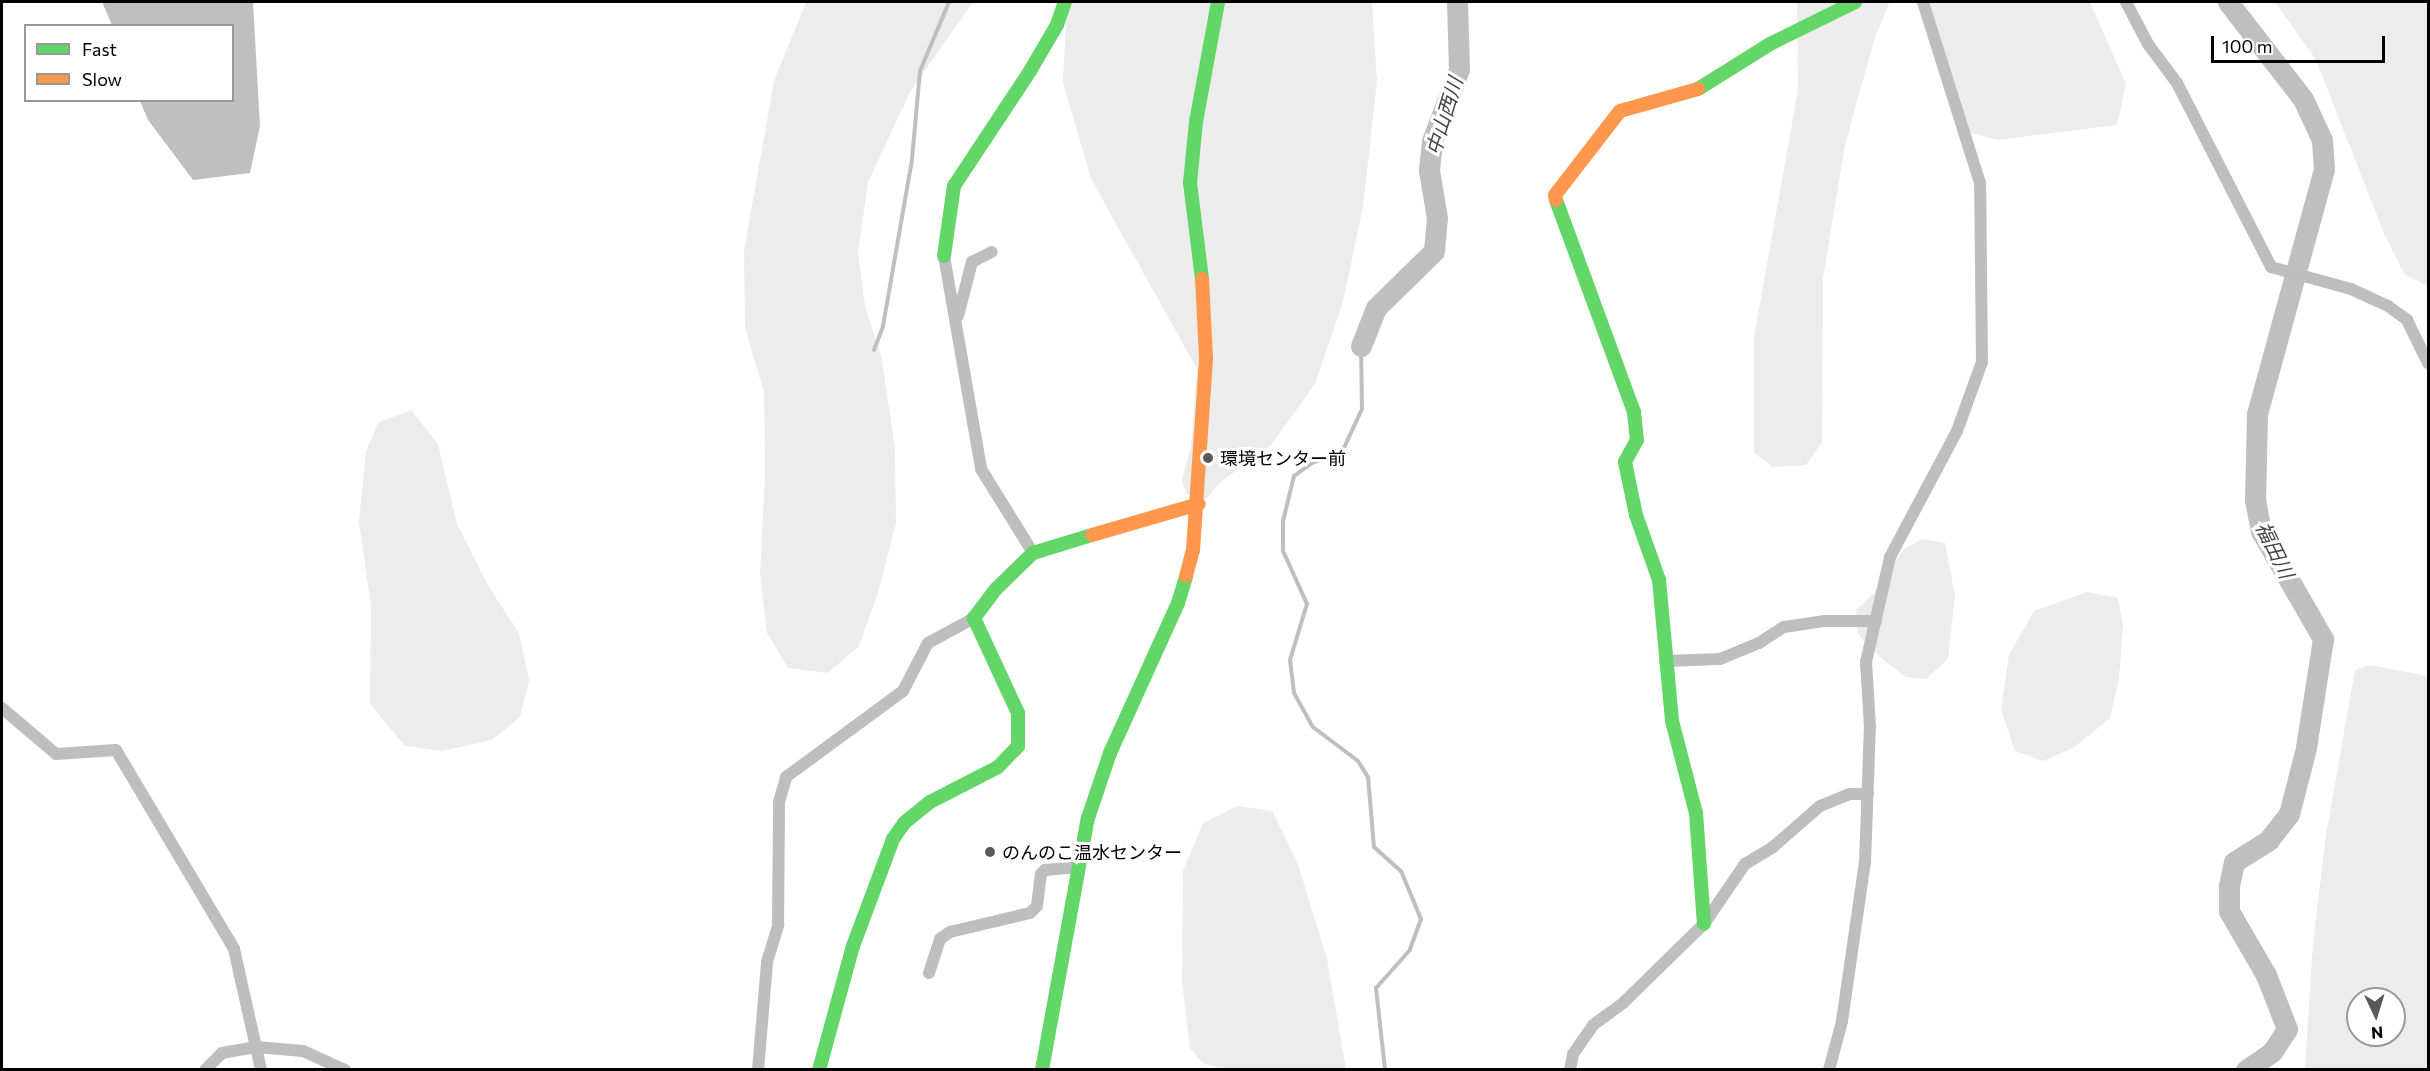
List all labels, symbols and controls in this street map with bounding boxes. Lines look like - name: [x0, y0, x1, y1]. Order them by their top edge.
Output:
- legend: [24, 24, 234, 102]
- scale bar: [2214, 24, 2388, 62]
- text: 100 m: [2222, 35, 2272, 57]
- text: Fast: [82, 38, 117, 60]
- text: Slow: [82, 68, 122, 90]
- water label: 中山西川: [1421, 74, 1467, 158]
- place label: 環境センター前: [1220, 447, 1346, 469]
- marker: 環境センター前: [1201, 451, 1215, 465]
- water label: 福田川: [2251, 518, 2299, 582]
- place label: のんのこ温水センター: [1002, 841, 1182, 863]
- marker: のんのこ温水センター: [983, 845, 997, 859]
- north arrow: [2346, 987, 2406, 1047]
- text: N: [2371, 1024, 2384, 1043]

